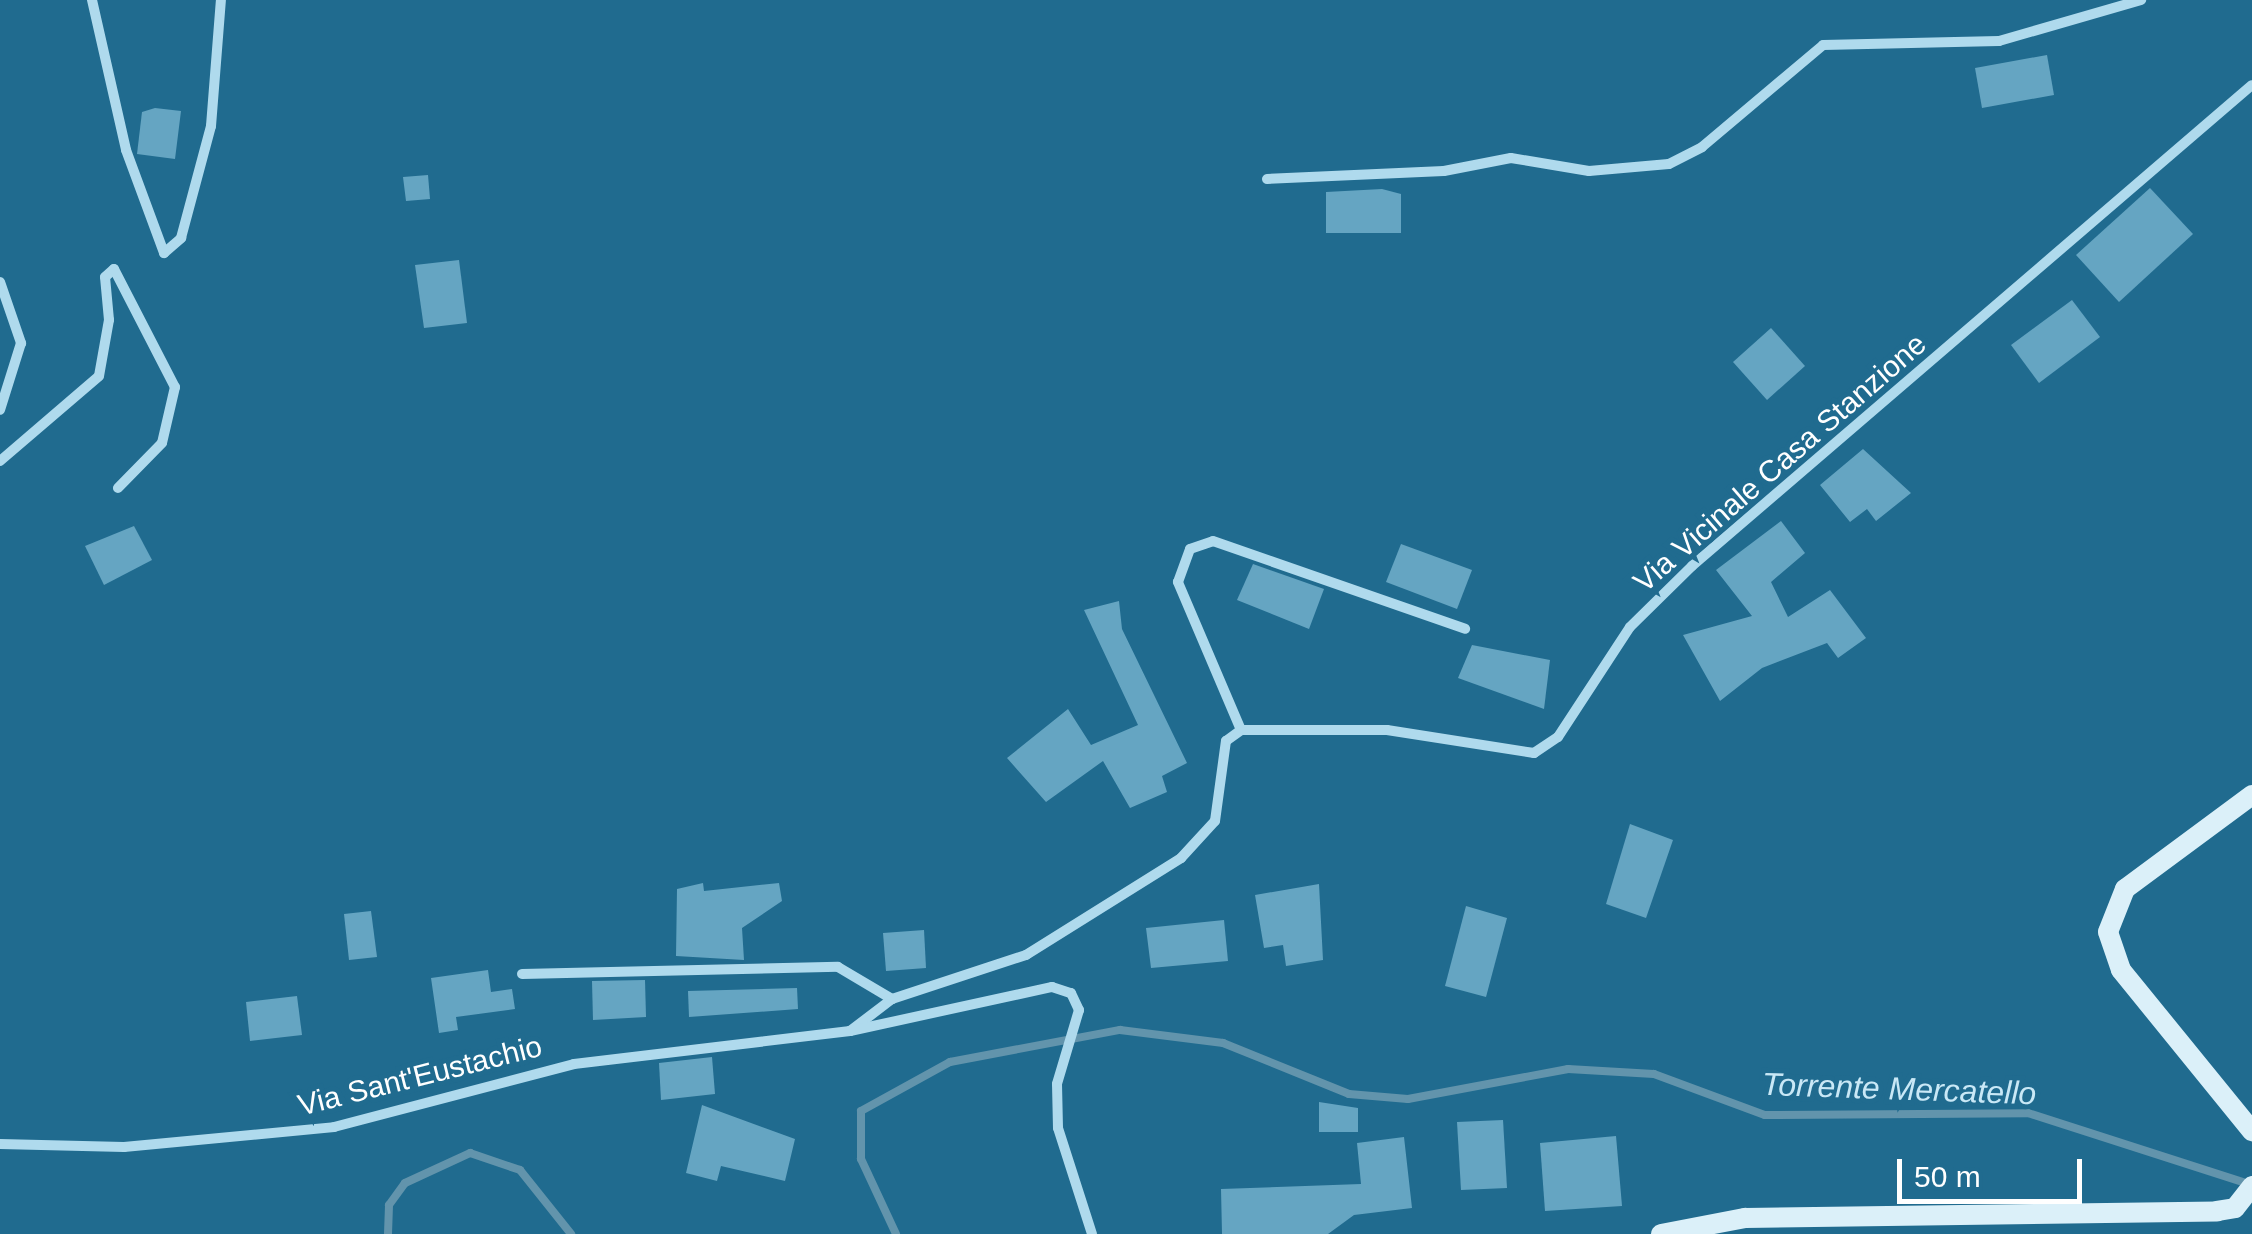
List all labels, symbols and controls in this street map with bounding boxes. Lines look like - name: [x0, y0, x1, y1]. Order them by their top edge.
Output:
- street label: Via Vicinale Casa Stanzione: [1626, 326, 1934, 600]
- street label: Via Sant'Eustachio: [294, 1028, 546, 1124]
- water label: Torrente Mercatello: [1761, 1065, 2037, 1113]
- scale bar: [1902, 1139, 2087, 1201]
- text: 50 m: [1914, 1160, 1981, 1193]

